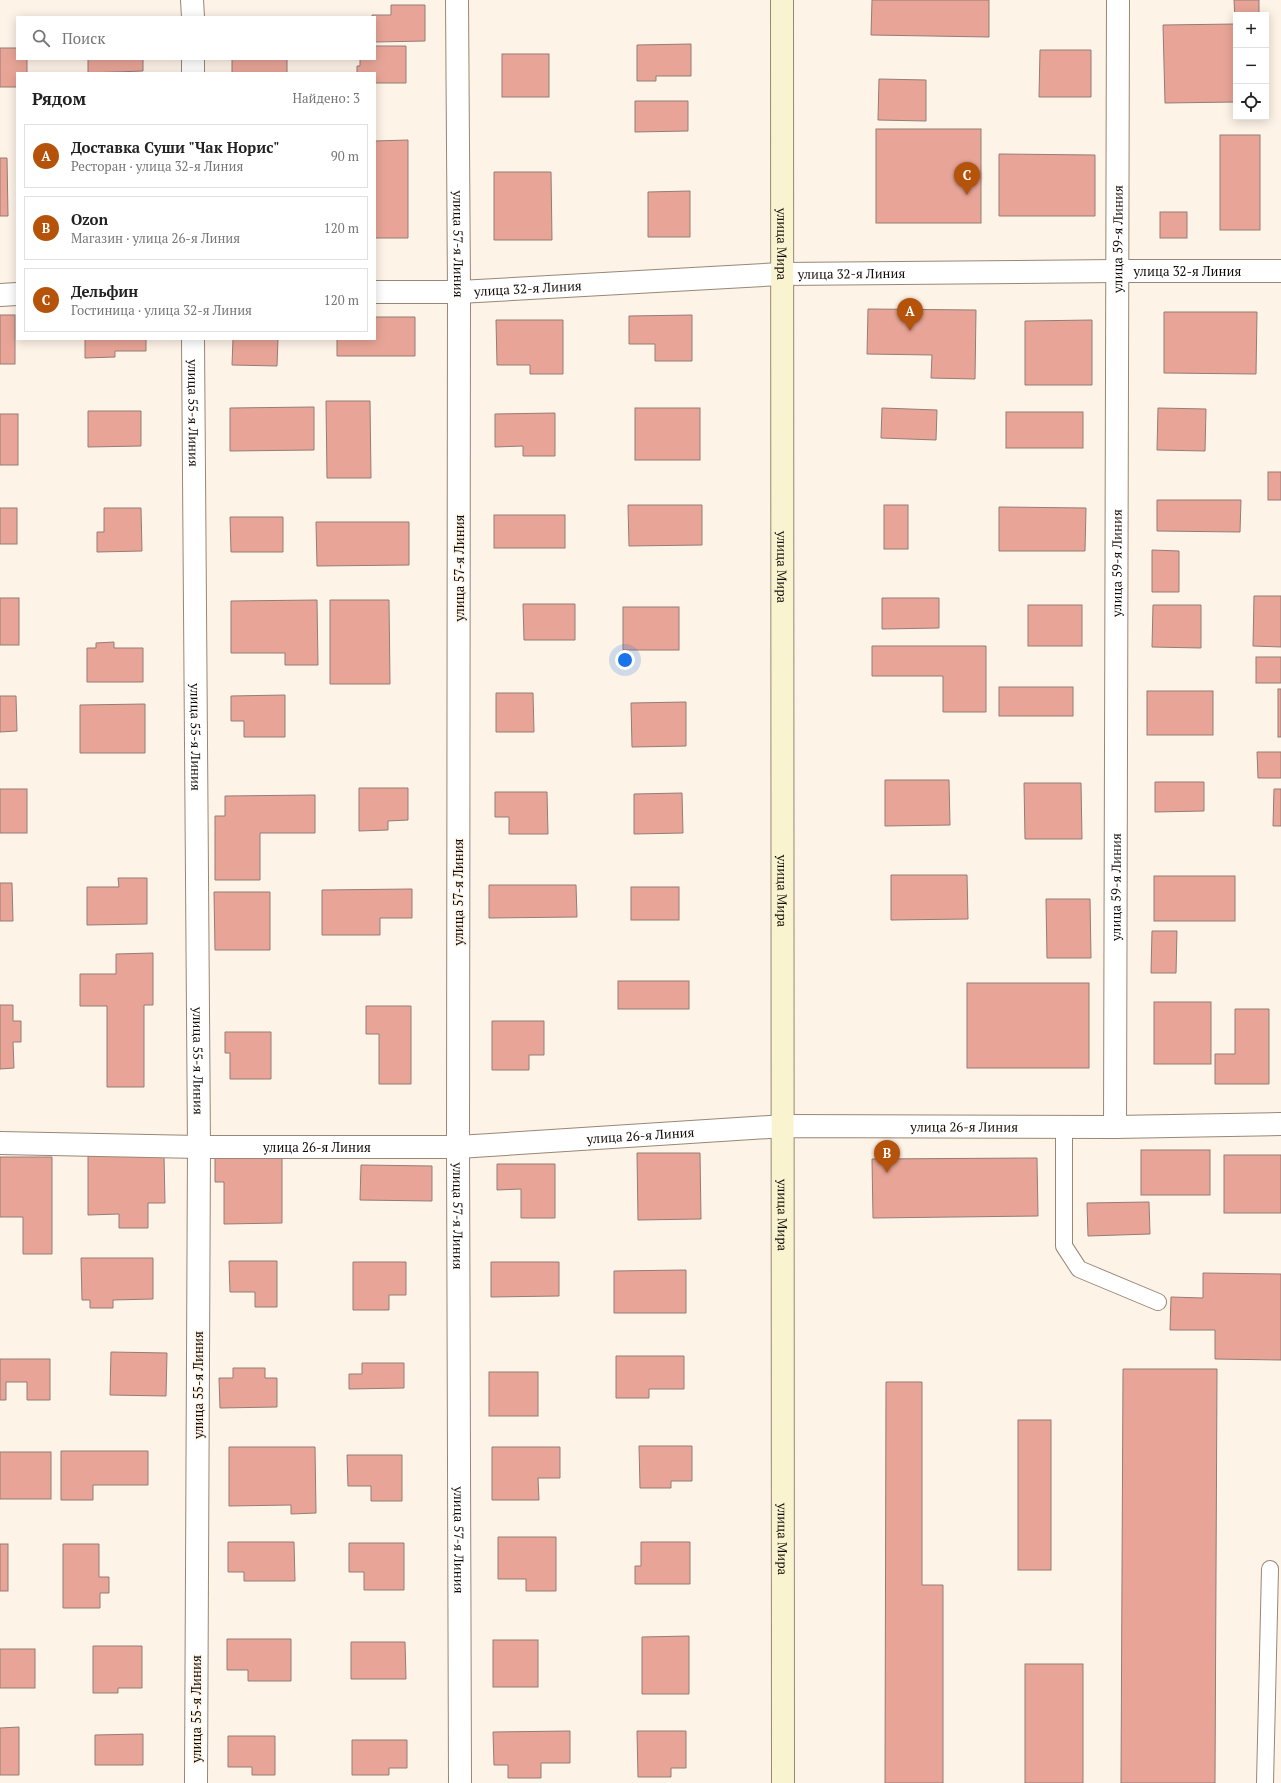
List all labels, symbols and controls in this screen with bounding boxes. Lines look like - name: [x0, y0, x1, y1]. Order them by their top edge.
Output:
- map controls: [1233, 12, 1269, 120]
- button: +: [1233, 12, 1269, 48]
- search box: [16, 16, 376, 60]
- icon: search: [30, 27, 52, 49]
- text: Поиск: [62, 28, 105, 48]
- button: −: [1233, 48, 1269, 84]
- button: locate: [1233, 84, 1269, 120]
- text: Рядом: [32, 87, 86, 110]
- text: Найдено: 3: [293, 89, 360, 107]
- text: Доставка Суши "Чак Норис": [71, 137, 280, 157]
- text: A: [41, 147, 51, 165]
- text: 90 m: [331, 147, 359, 165]
- text: Ресторан · улица 32-я Линия: [71, 157, 243, 175]
- pin: C: [954, 162, 980, 195]
- street label: улица 59-я Линия: [1108, 185, 1127, 294]
- street label: улица 57-я Линия: [449, 189, 468, 298]
- street label: улица Мира: [773, 207, 791, 281]
- text: Ozon: [71, 209, 108, 229]
- text: B: [42, 219, 50, 237]
- text: 120 m: [324, 219, 359, 237]
- text: Магазин · улица 26-я Линия: [71, 229, 240, 247]
- street label: улица 32-я Линия: [1133, 262, 1241, 280]
- street label: улица 32-я Линия: [797, 264, 906, 283]
- street label: улица 32-я Линия: [473, 276, 582, 300]
- text: Дельфин: [71, 281, 138, 301]
- text: C: [42, 291, 50, 309]
- text: 120 m: [324, 291, 359, 309]
- pin: A: [897, 298, 923, 331]
- text: Гостиница · улица 32-я Линия: [71, 301, 252, 319]
- street label: улица 55-я Линия: [184, 358, 203, 467]
- street label: улица 59-я Линия: [1107, 509, 1126, 618]
- street label: улица 57-я Линия: [450, 514, 468, 623]
- street label: улица Мира: [773, 530, 791, 604]
- your location: [615, 650, 635, 670]
- street label: улица 55-я Линия: [187, 682, 205, 791]
- street label: улица 59-я Линия: [1106, 833, 1125, 942]
- street label: улица 57-я Линия: [449, 838, 467, 947]
- street label: улица Мира: [773, 854, 792, 928]
- street label: улица 55-я Линия: [189, 1006, 208, 1115]
- street label: улица 26-я Линия: [909, 1117, 1018, 1136]
- street label: улица 26-я Линия: [585, 1123, 695, 1148]
- street label: улица 26-я Линия: [262, 1138, 371, 1156]
- pin: B: [874, 1140, 900, 1173]
- street label: улица 57-я Линия: [449, 1161, 467, 1270]
- street label: улица Мира: [774, 1178, 792, 1252]
- street label: улица 55-я Линия: [189, 1331, 207, 1440]
- street label: улица 57-я Линия: [450, 1485, 468, 1594]
- street label: улица Мира: [774, 1502, 792, 1576]
- street label: улица 55-я Линия: [187, 1655, 205, 1764]

